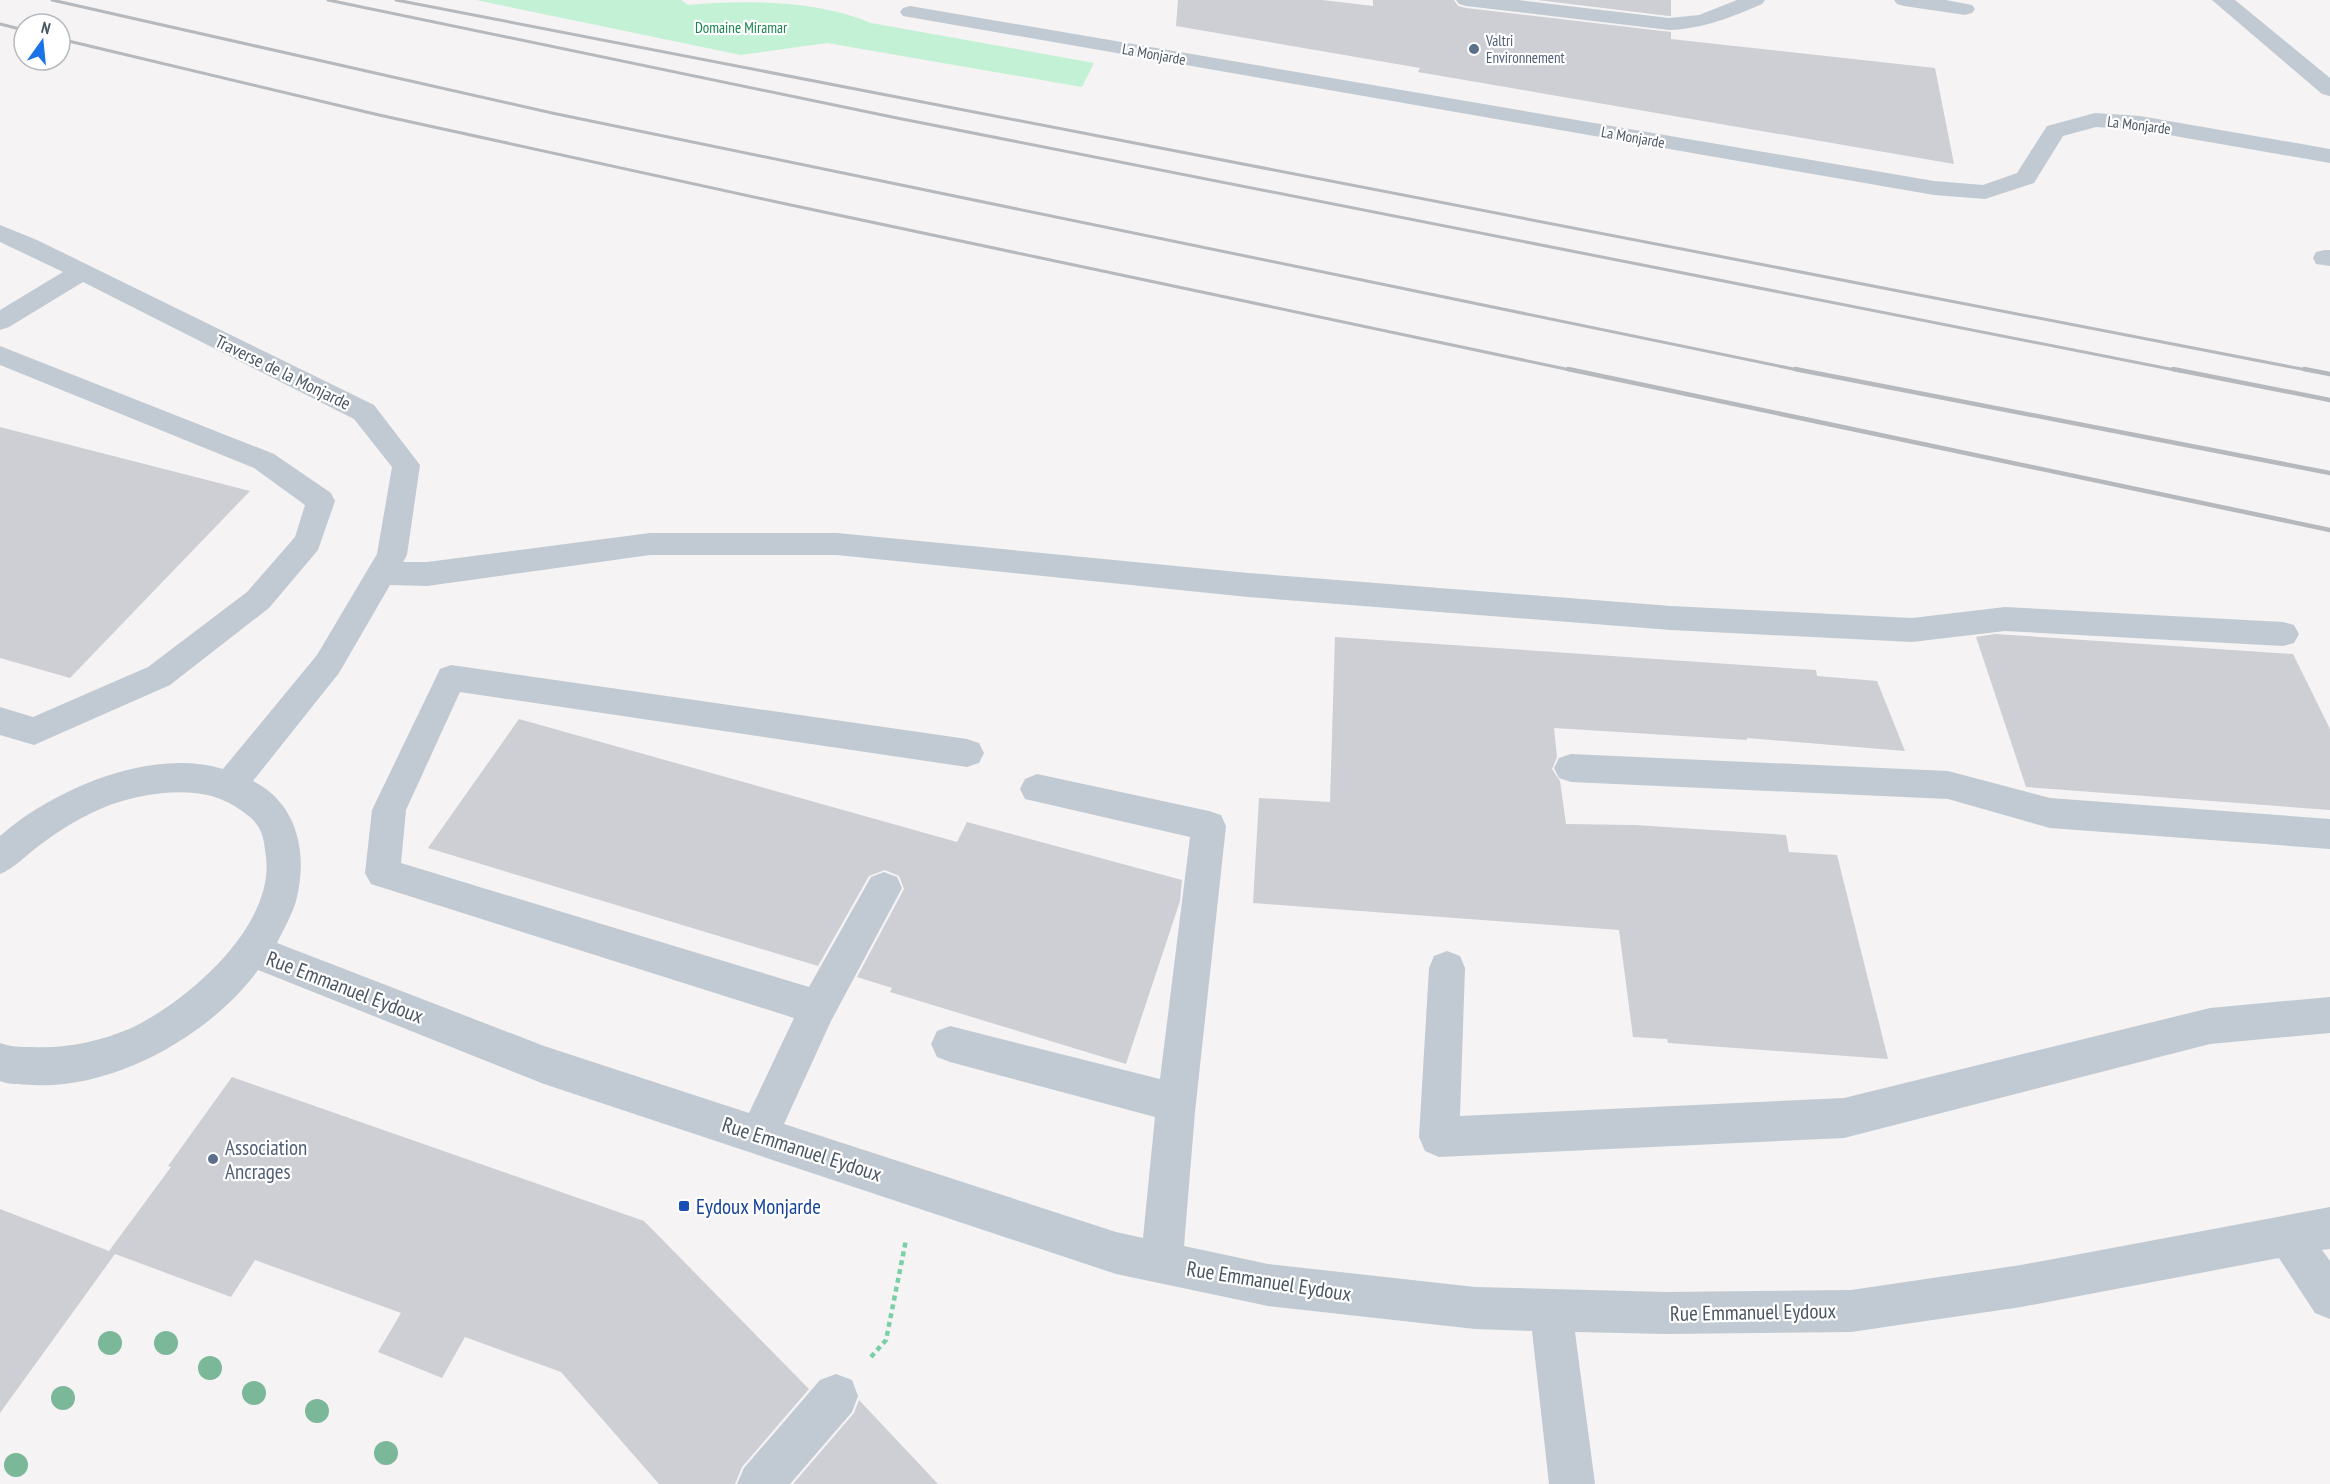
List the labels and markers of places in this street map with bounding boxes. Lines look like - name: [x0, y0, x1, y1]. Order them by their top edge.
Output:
- place label: Valtri Environnement: [1485, 31, 1565, 67]
- marker: Valtri Environnement: [1467, 42, 1481, 56]
- place label: Association Ancrages: [225, 1134, 307, 1185]
- marker: Association Ancrages: [206, 1152, 220, 1166]
- place label: Eydoux Monjarde: [696, 1193, 821, 1220]
- marker: Eydoux Monjarde: [677, 1199, 691, 1213]

